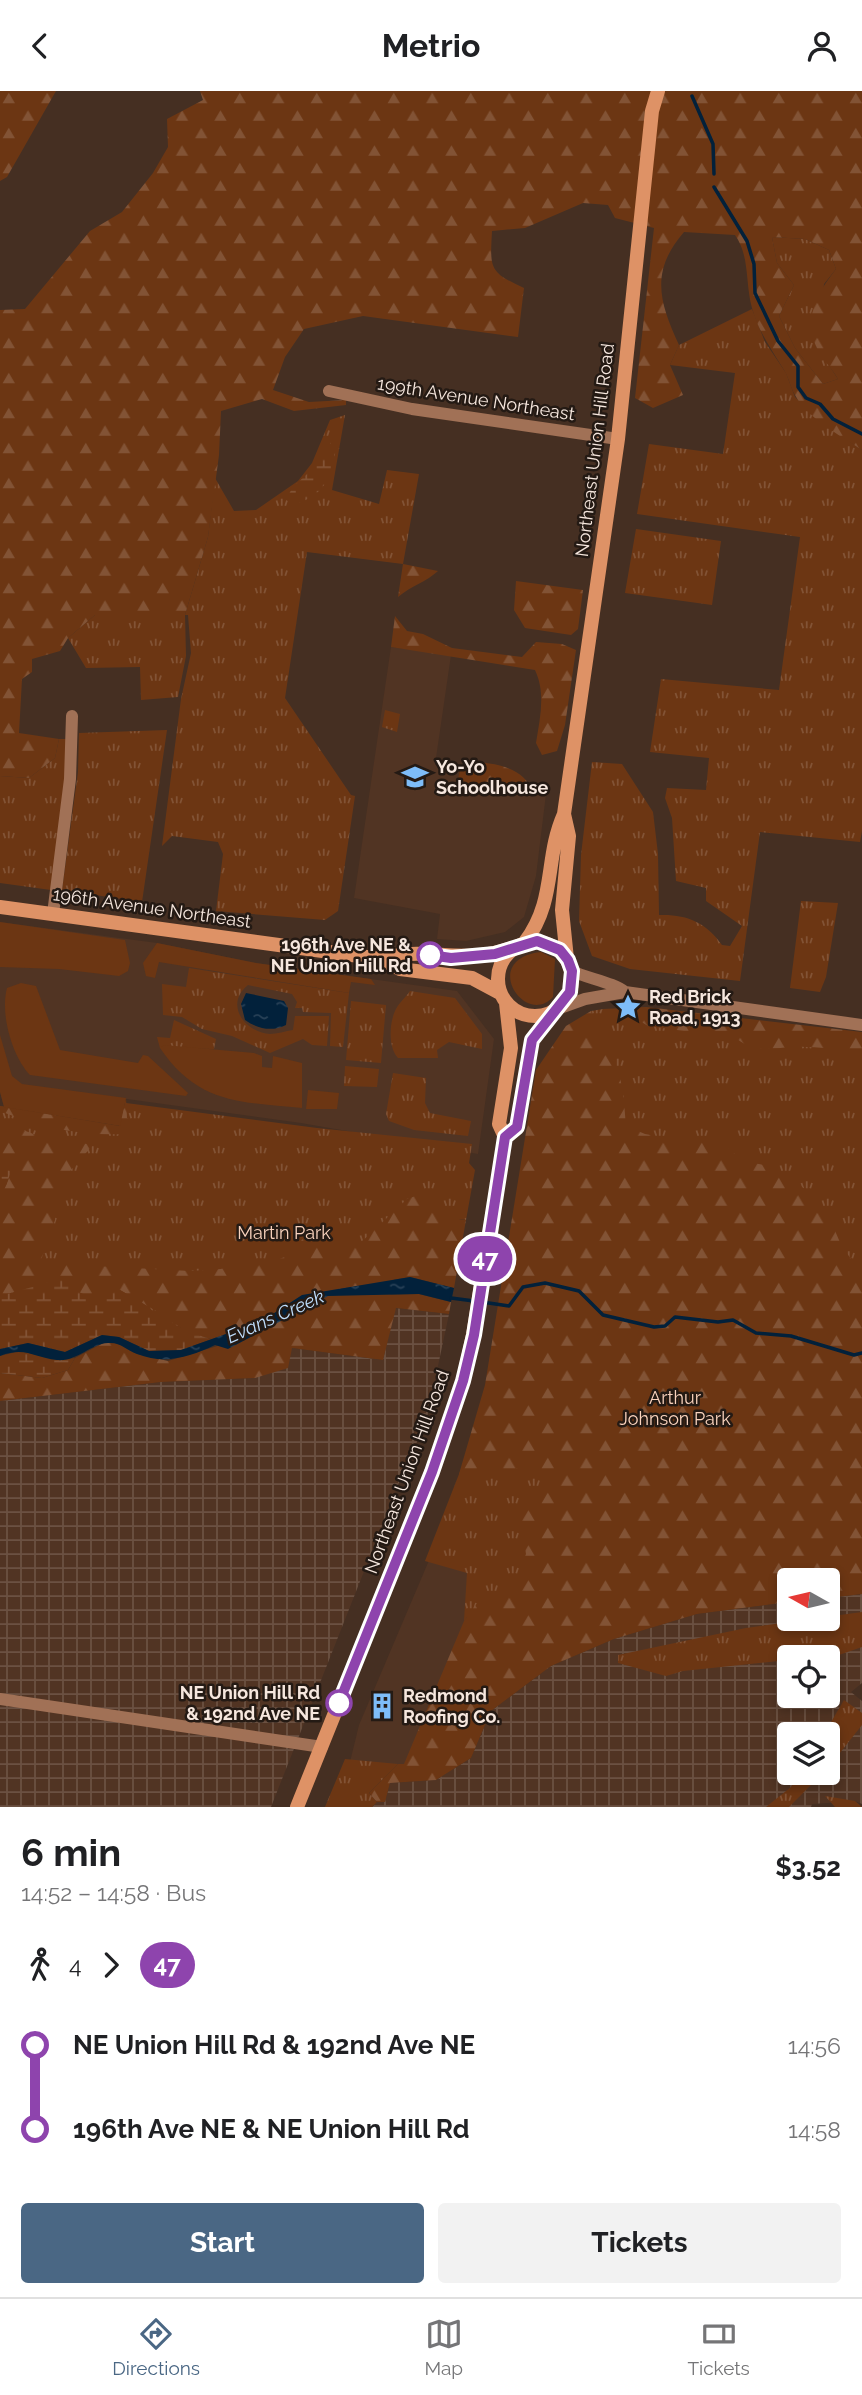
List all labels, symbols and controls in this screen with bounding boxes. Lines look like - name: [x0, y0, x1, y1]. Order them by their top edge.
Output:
- icon: back: [21, 27, 59, 65]
- text: Metrio: [382, 27, 480, 64]
- icon: person: [803, 27, 841, 65]
- street label: Northeast Union Hill Road: [571, 342, 618, 558]
- street label: 199th Avenue Northeast: [376, 373, 576, 424]
- place label: Yo-Yo Schoolhouse: [436, 756, 548, 798]
- school or university icon: Yo-Yo Schoolhouse: [400, 762, 430, 792]
- street label: 196th Avenue Northeast: [52, 883, 252, 932]
- place label: 196th Ave NE & NE Union Hill Rd: [271, 934, 411, 976]
- marker: 196th Ave NE & NE Union Hill Rd: [417, 942, 443, 968]
- place label: Red Brick Road, 1913: [649, 986, 740, 1028]
- place icon: Red Brick Road, 1913: [613, 992, 643, 1022]
- park label: Martin Park: [237, 1222, 331, 1243]
- line badge: 47: [454, 1236, 516, 1282]
- text: 47: [471, 1244, 499, 1273]
- water label: Evans Creek: [223, 1285, 327, 1347]
- street label: Northeast Union Hill Road: [360, 1367, 453, 1576]
- park label: Arthur Johnson Park: [619, 1387, 731, 1429]
- north arrow: [777, 1568, 840, 1631]
- map controls: [777, 1568, 840, 1785]
- button: locate: [777, 1645, 840, 1708]
- place label: NE Union Hill Rd & 192nd Ave NE: [180, 1682, 320, 1724]
- place label: Redmond Roofing Co.: [403, 1685, 500, 1727]
- marker: NE Union Hill Rd & 192nd Ave NE: [326, 1690, 352, 1716]
- building icon: Redmond Roofing Co.: [367, 1691, 397, 1721]
- button: layers: [777, 1722, 840, 1785]
- text: 6 min: [21, 1830, 121, 1875]
- text: $3.52: [775, 1852, 841, 1882]
- text: 14:52 – 14:58 · Bus: [21, 1879, 206, 1906]
- icon: walk: [21, 1946, 59, 1984]
- icon: forward: [92, 1946, 130, 1984]
- text: 47: [154, 1950, 181, 1979]
- text: 4: [69, 1951, 82, 1978]
- text: NE Union Hill Rd & 192nd Ave NE: [73, 2030, 475, 2060]
- text: 14:56: [788, 2032, 841, 2059]
- text: 196th Ave NE & NE Union Hill Rd: [73, 2114, 469, 2144]
- text: 14:58: [788, 2116, 841, 2143]
- button: Start: [21, 2203, 424, 2283]
- button: Tickets: [438, 2203, 841, 2283]
- tab: Directions: [112, 2315, 200, 2379]
- tab: Map: [424, 2315, 463, 2379]
- tab: Tickets: [687, 2315, 750, 2379]

